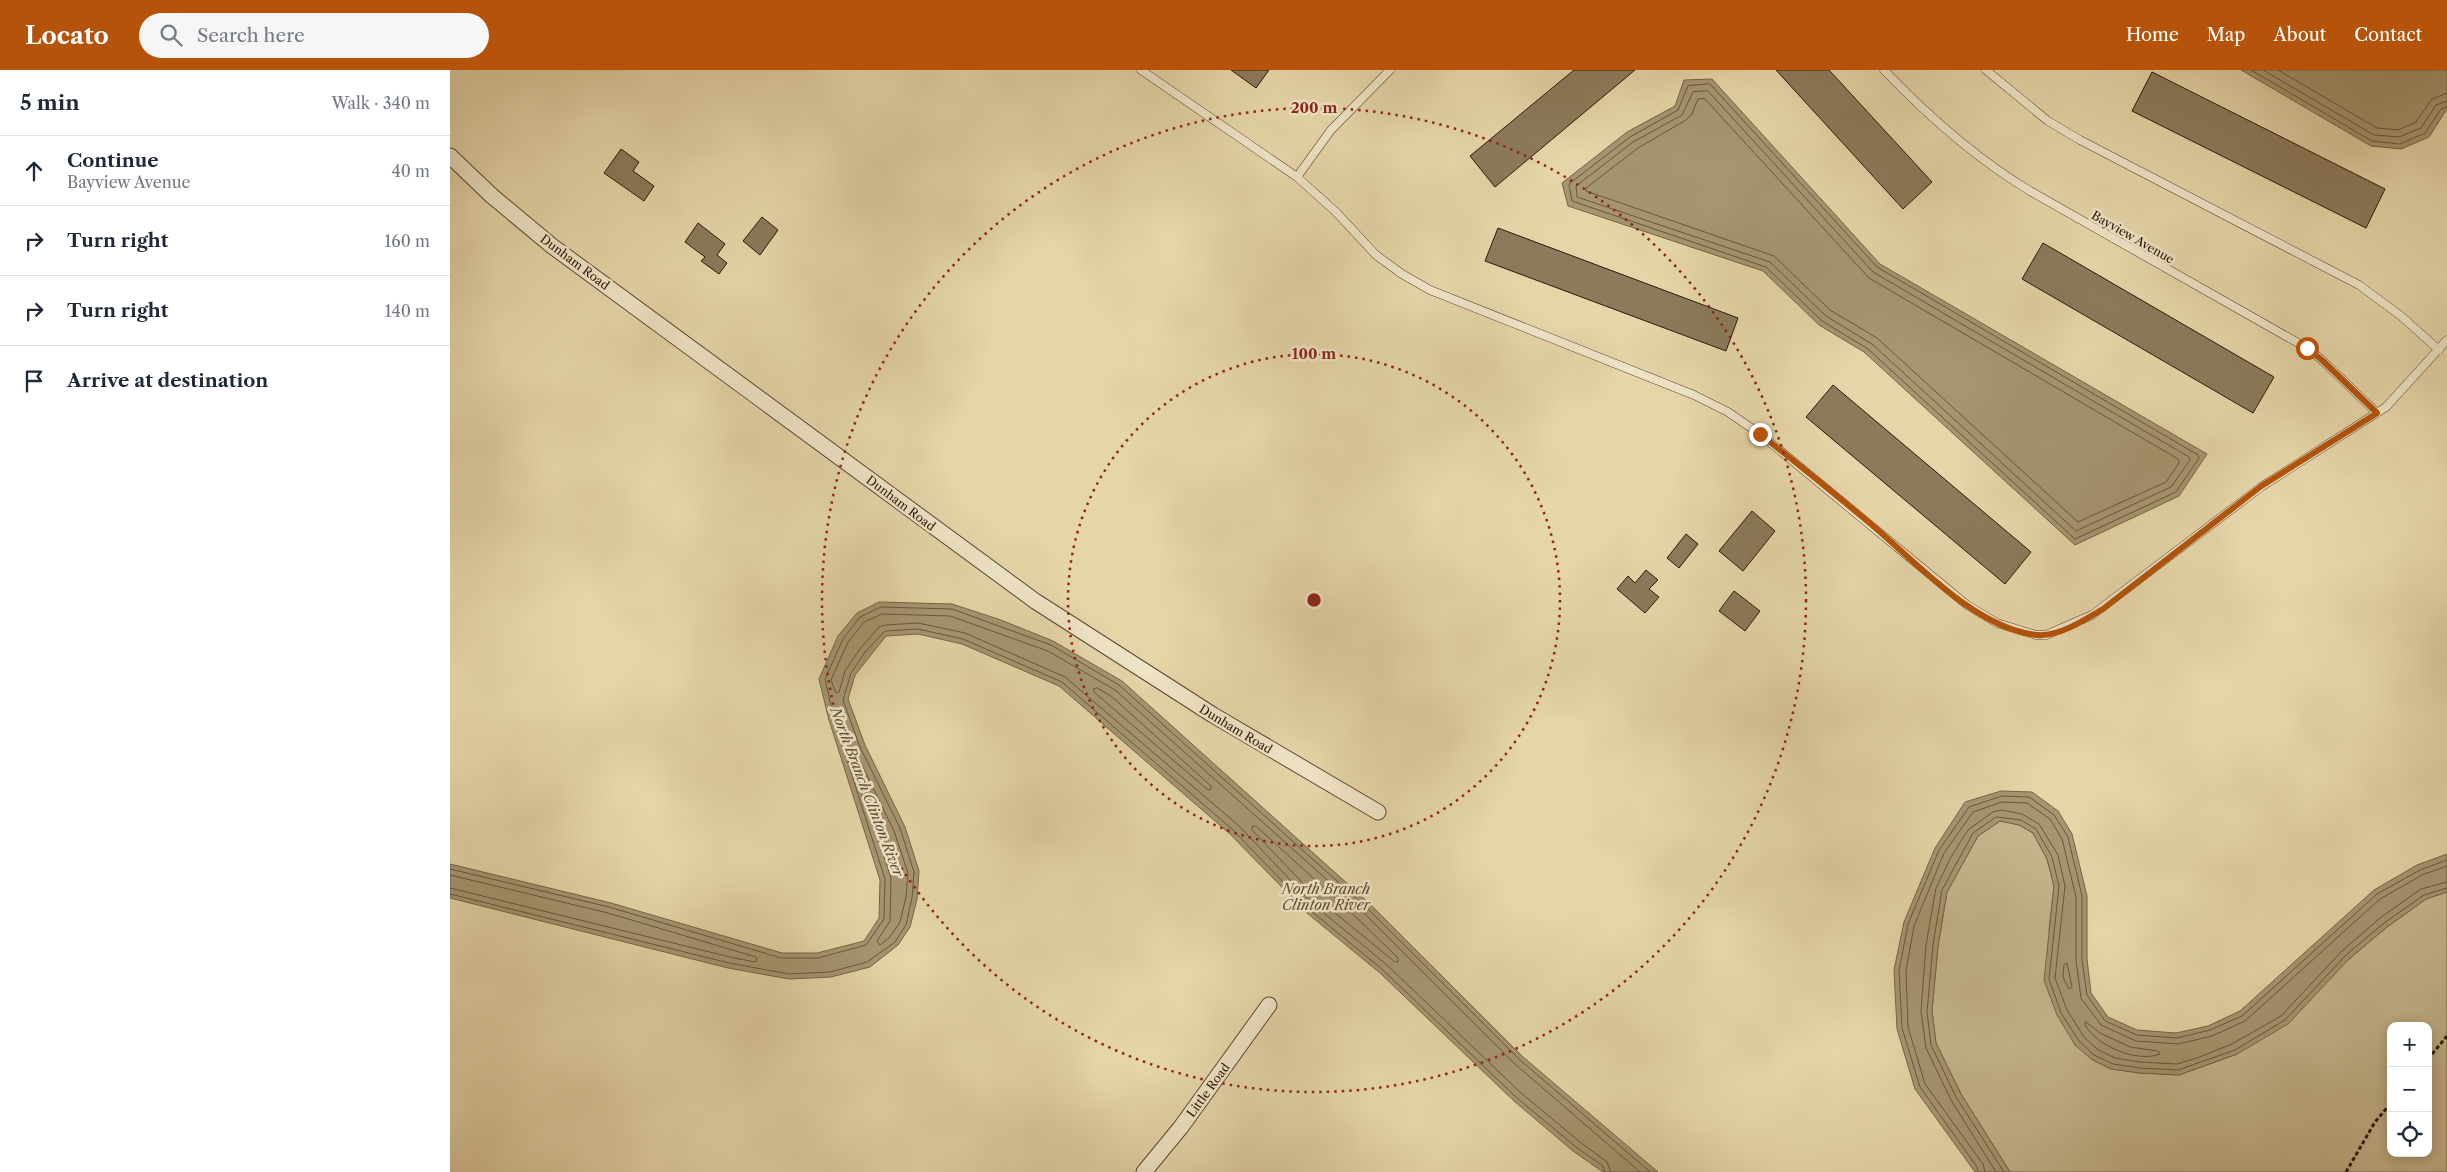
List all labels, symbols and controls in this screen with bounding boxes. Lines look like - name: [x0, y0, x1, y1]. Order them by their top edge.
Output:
- search box: [139, 13, 489, 58]
- text: Locato: [25, 21, 109, 50]
- icon: search: [157, 21, 185, 49]
- text: Search here: [197, 24, 305, 47]
- text: Home: [2126, 24, 2179, 46]
- text: Map: [2207, 24, 2245, 46]
- text: About: [2273, 24, 2326, 46]
- text: Contact: [2354, 24, 2422, 46]
- text: 5 min: [20, 90, 80, 115]
- text: Walk · 340 m: [331, 93, 430, 113]
- text: 200 m: [1291, 98, 1337, 117]
- text: Continue: [67, 149, 159, 172]
- icon: ahead: [20, 157, 48, 185]
- text: 40 m: [391, 161, 430, 181]
- text: Bayview Avenue: [67, 172, 191, 192]
- street label: Bayview Avenue: [2089, 207, 2177, 267]
- icon: right: [20, 227, 48, 255]
- text: Turn right: [67, 229, 168, 252]
- text: 160 m: [385, 231, 430, 251]
- street label: Dunham Road: [538, 231, 613, 293]
- icon: right: [20, 297, 48, 325]
- text: Turn right: [67, 299, 168, 322]
- text: 140 m: [385, 301, 430, 321]
- route start: [2296, 337, 2319, 360]
- text: 100 m: [1292, 344, 1336, 363]
- icon: arrive: [20, 367, 48, 395]
- text: Arrive at destination: [67, 369, 268, 392]
- route end: [1749, 423, 1772, 446]
- street label: Dunham Road: [864, 472, 939, 534]
- centre of rings: [1305, 591, 1323, 609]
- street label: Dunham Road: [1197, 701, 1276, 757]
- water label: North Branch Clinton River: [826, 704, 908, 881]
- water label: North Branch Clinton River: [1281, 880, 1372, 914]
- map controls: [2387, 1022, 2432, 1157]
- button: +: [2387, 1022, 2432, 1067]
- street label: Little Road: [1183, 1059, 1233, 1120]
- button: −: [2387, 1067, 2432, 1112]
- button: locate: [2387, 1112, 2432, 1157]

